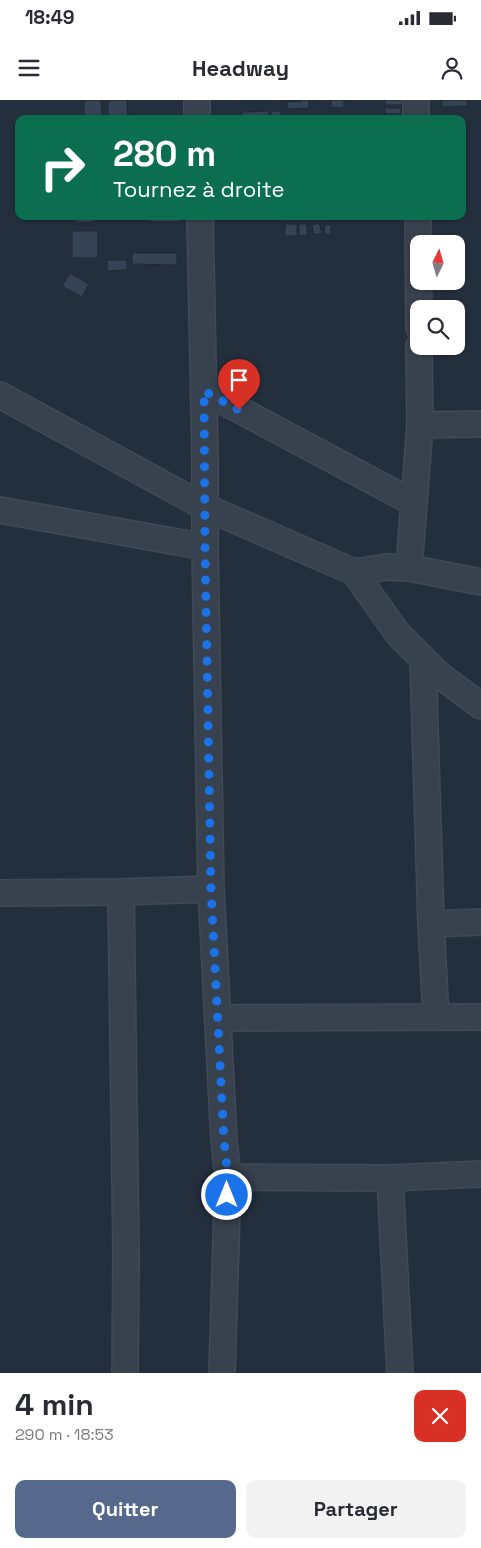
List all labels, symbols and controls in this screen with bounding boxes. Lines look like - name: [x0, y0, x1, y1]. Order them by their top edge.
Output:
- text: 18:49: [25, 5, 74, 30]
- icon: menu: [15, 54, 43, 82]
- text: Headway: [192, 54, 289, 82]
- icon: person: [438, 54, 466, 82]
- text: 280 m: [113, 132, 216, 176]
- icon: right: [30, 135, 95, 200]
- text: Tournez à droite: [113, 175, 284, 203]
- north arrow: [410, 235, 465, 290]
- map controls: [410, 235, 465, 355]
- button: search: [410, 300, 465, 355]
- pin: [218, 359, 260, 410]
- icon: arrive: [225, 366, 253, 394]
- position arrow: [200, 1168, 252, 1220]
- text: 4 min: [15, 1385, 94, 1424]
- button: close: [414, 1390, 466, 1442]
- text: 290 m · 18:53: [15, 1424, 114, 1445]
- button: Quitter: [15, 1480, 236, 1538]
- button: Partager: [246, 1480, 466, 1538]

